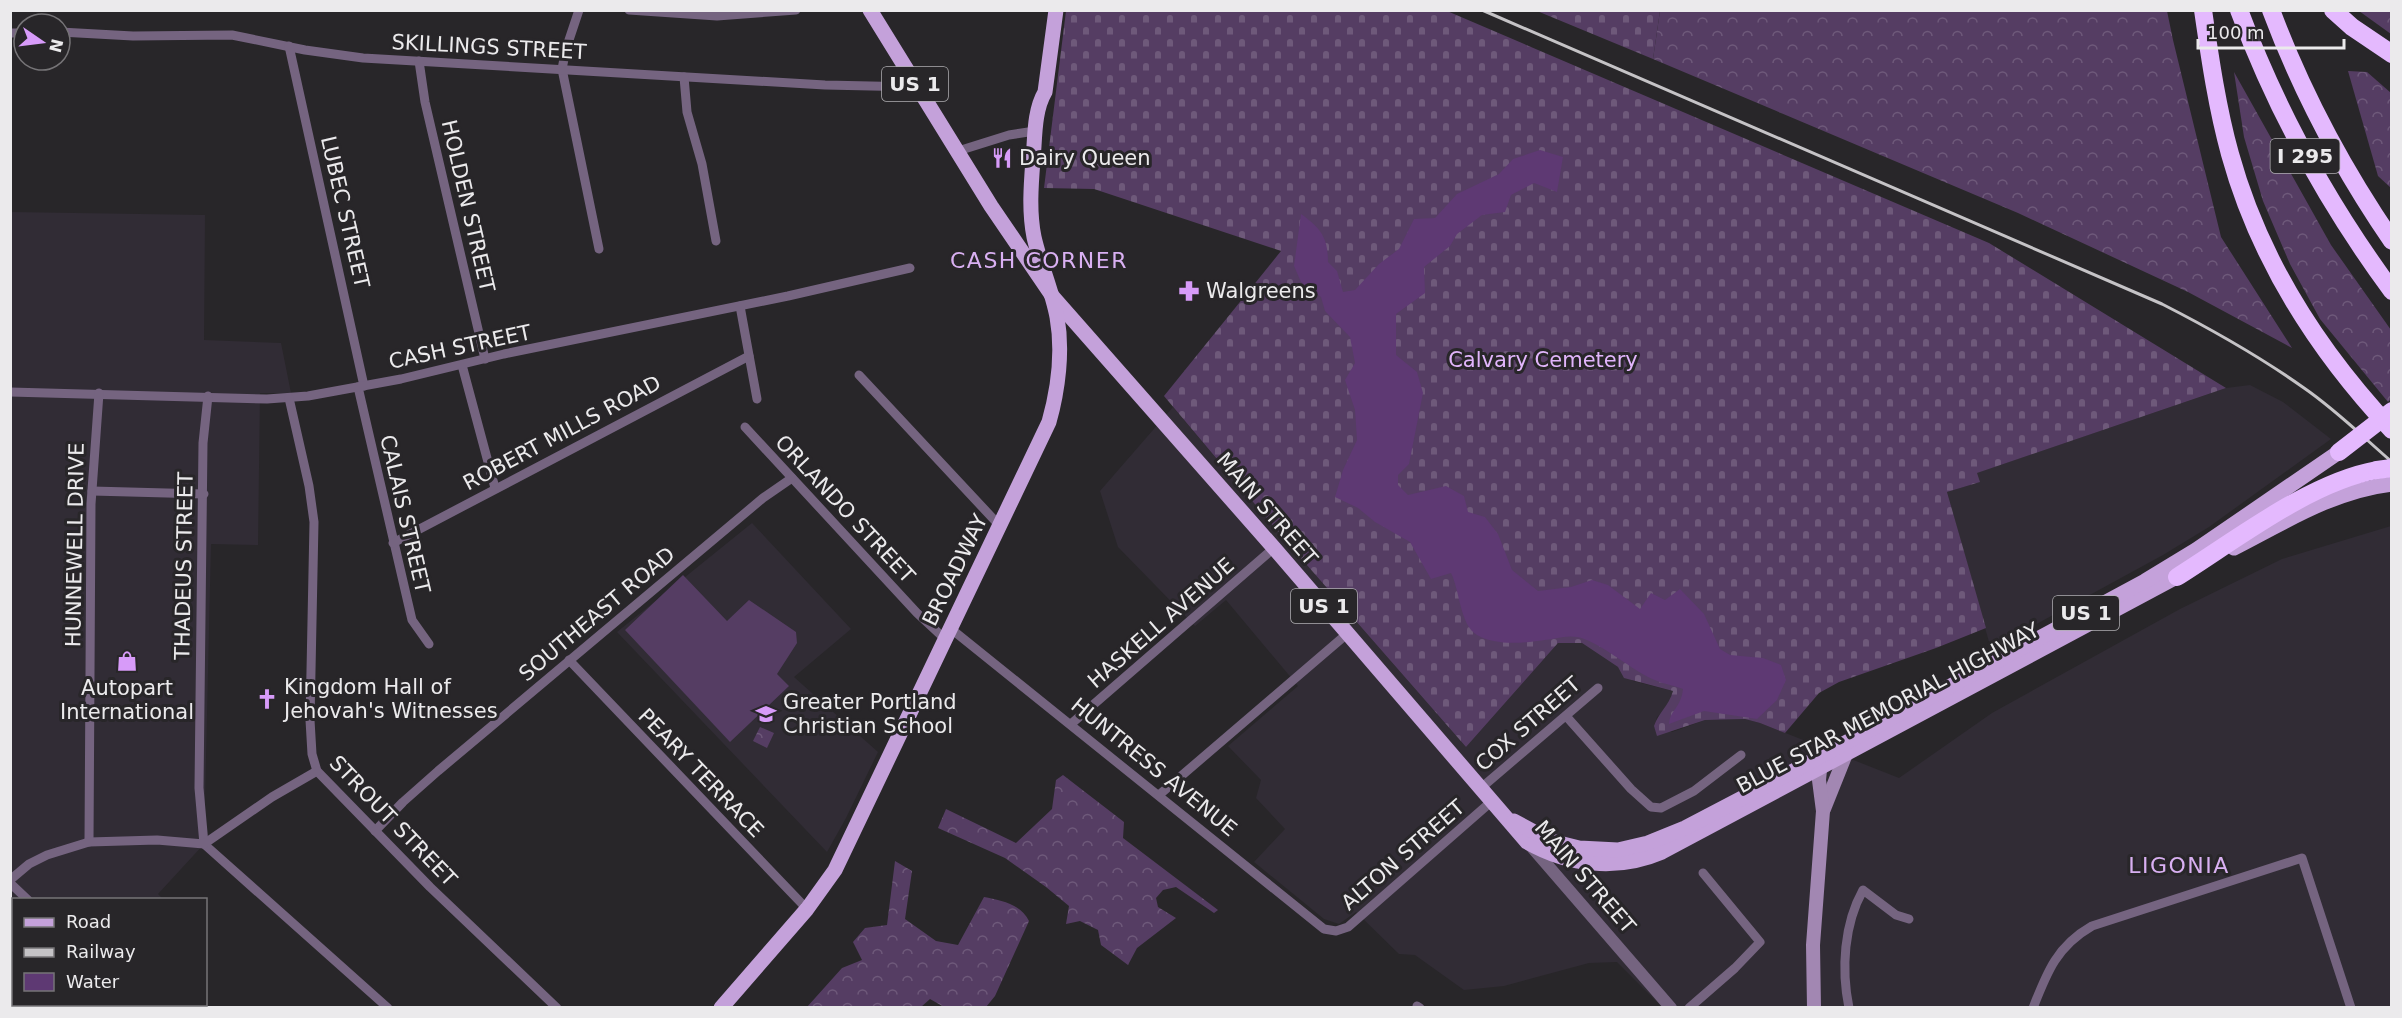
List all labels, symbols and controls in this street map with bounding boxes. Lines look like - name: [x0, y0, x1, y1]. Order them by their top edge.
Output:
- north arrow: [12, 12, 72, 72]
- scale bar: [2198, 12, 2344, 50]
- text: 100 m: [2207, 22, 2265, 43]
- street label: SKILLINGS STREET: [391, 30, 587, 64]
- text: N: [45, 37, 67, 54]
- road number: US 1: [882, 67, 948, 101]
- street label: HOLDEN STREET: [437, 118, 500, 295]
- street label: LUBEC STREET: [316, 134, 374, 290]
- road number: I 295: [2270, 139, 2340, 173]
- restaurant icon: Dairy Queen: [990, 146, 1014, 170]
- place label: Dairy Queen: [1019, 146, 1151, 170]
- district label: CASH CORNER: [950, 248, 1128, 273]
- pharmacy icon: Walgreens: [1177, 279, 1201, 303]
- place label: Walgreens: [1206, 279, 1316, 303]
- street label: CASH STREET: [387, 320, 534, 374]
- park label: Calvary Cemetery: [1448, 348, 1638, 372]
- street label: ROBERT MILLS ROAD: [459, 371, 665, 495]
- street label: ORLANDO STREET: [770, 430, 920, 588]
- street label: CALAIS STREET: [375, 432, 435, 596]
- street label: HUNNEWELL DRIVE: [61, 443, 89, 647]
- street label: MAIN STREET: [1212, 448, 1322, 570]
- street label: THADEUS STREET: [170, 472, 198, 661]
- street label: BROADWAY: [918, 510, 992, 630]
- street label: SOUTHEAST ROAD: [514, 542, 680, 686]
- street label: HASKELL AVENUE: [1083, 553, 1239, 693]
- road number: US 1: [1291, 589, 1357, 623]
- road number: US 1: [2053, 596, 2119, 630]
- street label: BLUE STAR MEMORIAL HIGHWAY: [1733, 618, 2044, 798]
- shop icon: Autopart International: [115, 649, 139, 673]
- street label: COX STREET: [1471, 672, 1585, 776]
- place label: Kingdom Hall of Jehovah's Witnesses: [282, 675, 498, 723]
- place label: Autopart International: [60, 676, 194, 724]
- church icon: Kingdom Hall of Jehovah's Witnesses: [255, 687, 279, 711]
- place label: Greater Portland Christian School: [783, 690, 957, 738]
- street label: HUNTRESS AVENUE: [1066, 693, 1242, 841]
- school or university icon: Greater Portland Christian School: [754, 702, 778, 726]
- street label: PEARY TERRACE: [634, 704, 768, 842]
- street label: STROUT STREET: [325, 751, 462, 891]
- street label: ALTON STREET: [1337, 795, 1470, 915]
- street label: MAIN STREET: [1530, 816, 1640, 938]
- district label: LIGONIA: [2128, 853, 2230, 878]
- legend: [12, 898, 207, 1006]
- text: Road: [66, 911, 111, 932]
- text: Railway: [66, 941, 136, 962]
- text: Water: [66, 971, 120, 992]

